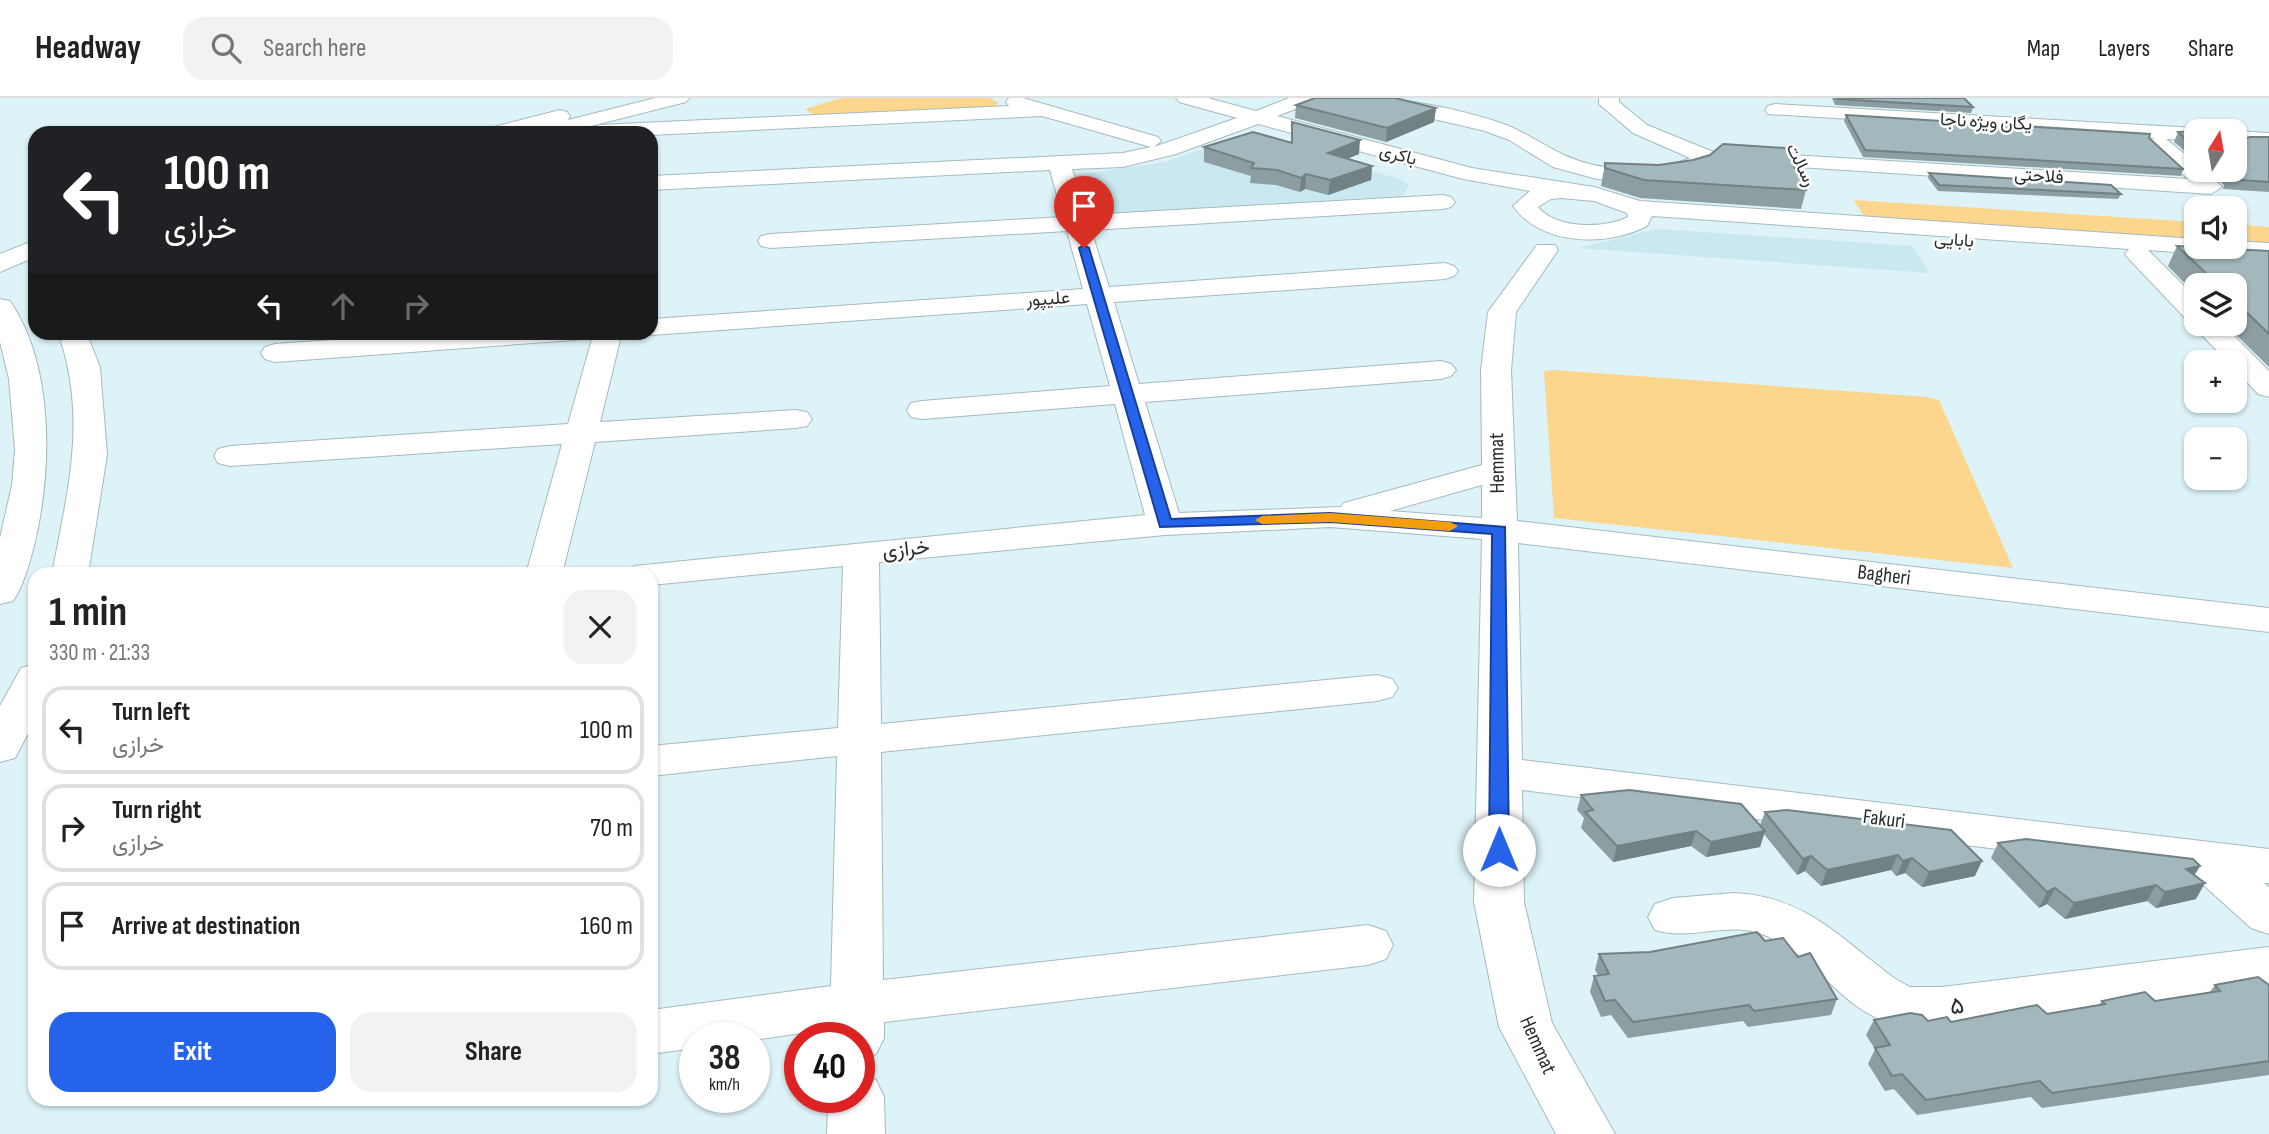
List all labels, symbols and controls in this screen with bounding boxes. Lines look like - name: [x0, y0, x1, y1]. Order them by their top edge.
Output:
- search box: [183, 17, 673, 80]
- text: Headway: [35, 28, 141, 68]
- icon: search: [207, 29, 245, 67]
- text: Search here: [263, 33, 366, 64]
- text: Map: [2027, 34, 2060, 63]
- text: Layers: [2098, 34, 2150, 63]
- text: Share: [2188, 34, 2234, 63]
- street label: یگان ویژه ناجا: [1939, 109, 2033, 135]
- north arrow: [2184, 119, 2247, 182]
- map controls: [2184, 119, 2247, 490]
- street label: باکری: [1377, 140, 1419, 170]
- street label: رسالت: [1782, 140, 1820, 190]
- text: 100 m: [164, 145, 270, 204]
- icon: left: [49, 154, 140, 245]
- street label: فلاحتی: [2014, 164, 2064, 188]
- pin: [1054, 176, 1114, 248]
- icon: arrive: [1065, 187, 1103, 225]
- button: sound: [2184, 196, 2247, 259]
- text: خرازی: [164, 209, 237, 248]
- street label: بابایی: [1933, 228, 1975, 252]
- button: layers: [2184, 273, 2247, 336]
- icon: left: [251, 287, 289, 325]
- icon: ahead: [324, 287, 362, 325]
- icon: right: [397, 287, 435, 325]
- street label: علیپور: [1024, 287, 1071, 312]
- button: +: [2184, 350, 2247, 413]
- button: −: [2184, 427, 2247, 490]
- street label: Hemmat: [1484, 432, 1510, 494]
- street label: خرازی: [881, 534, 931, 564]
- street label: Bagheri: [1856, 559, 1912, 591]
- text: 1 min: [49, 587, 127, 638]
- button: close: [563, 590, 637, 664]
- text: 330 m · 21:33: [49, 639, 150, 667]
- text: Turn left: [112, 697, 190, 728]
- icon: left: [53, 711, 91, 749]
- text: 100 m: [580, 715, 633, 746]
- text: خرازی: [112, 731, 164, 759]
- text: Turn right: [112, 795, 201, 826]
- street label: Fakuri: [1861, 804, 1907, 834]
- icon: right: [53, 809, 91, 847]
- text: 70 m: [590, 813, 633, 844]
- position arrow: [1462, 813, 1536, 887]
- text: خرازی: [112, 829, 164, 857]
- icon: arrive: [53, 907, 91, 945]
- text: Arrive at destination: [112, 911, 300, 942]
- text: 160 m: [580, 911, 633, 942]
- street label: ۵: [1948, 991, 1966, 1021]
- button: Exit: [49, 1012, 336, 1092]
- button: Share: [350, 1012, 637, 1092]
- street label: Hemmat: [1514, 1012, 1562, 1078]
- speed limit sign: 40: [784, 1022, 875, 1113]
- text: 38: [708, 1037, 741, 1080]
- text: km/h: [709, 1074, 740, 1095]

